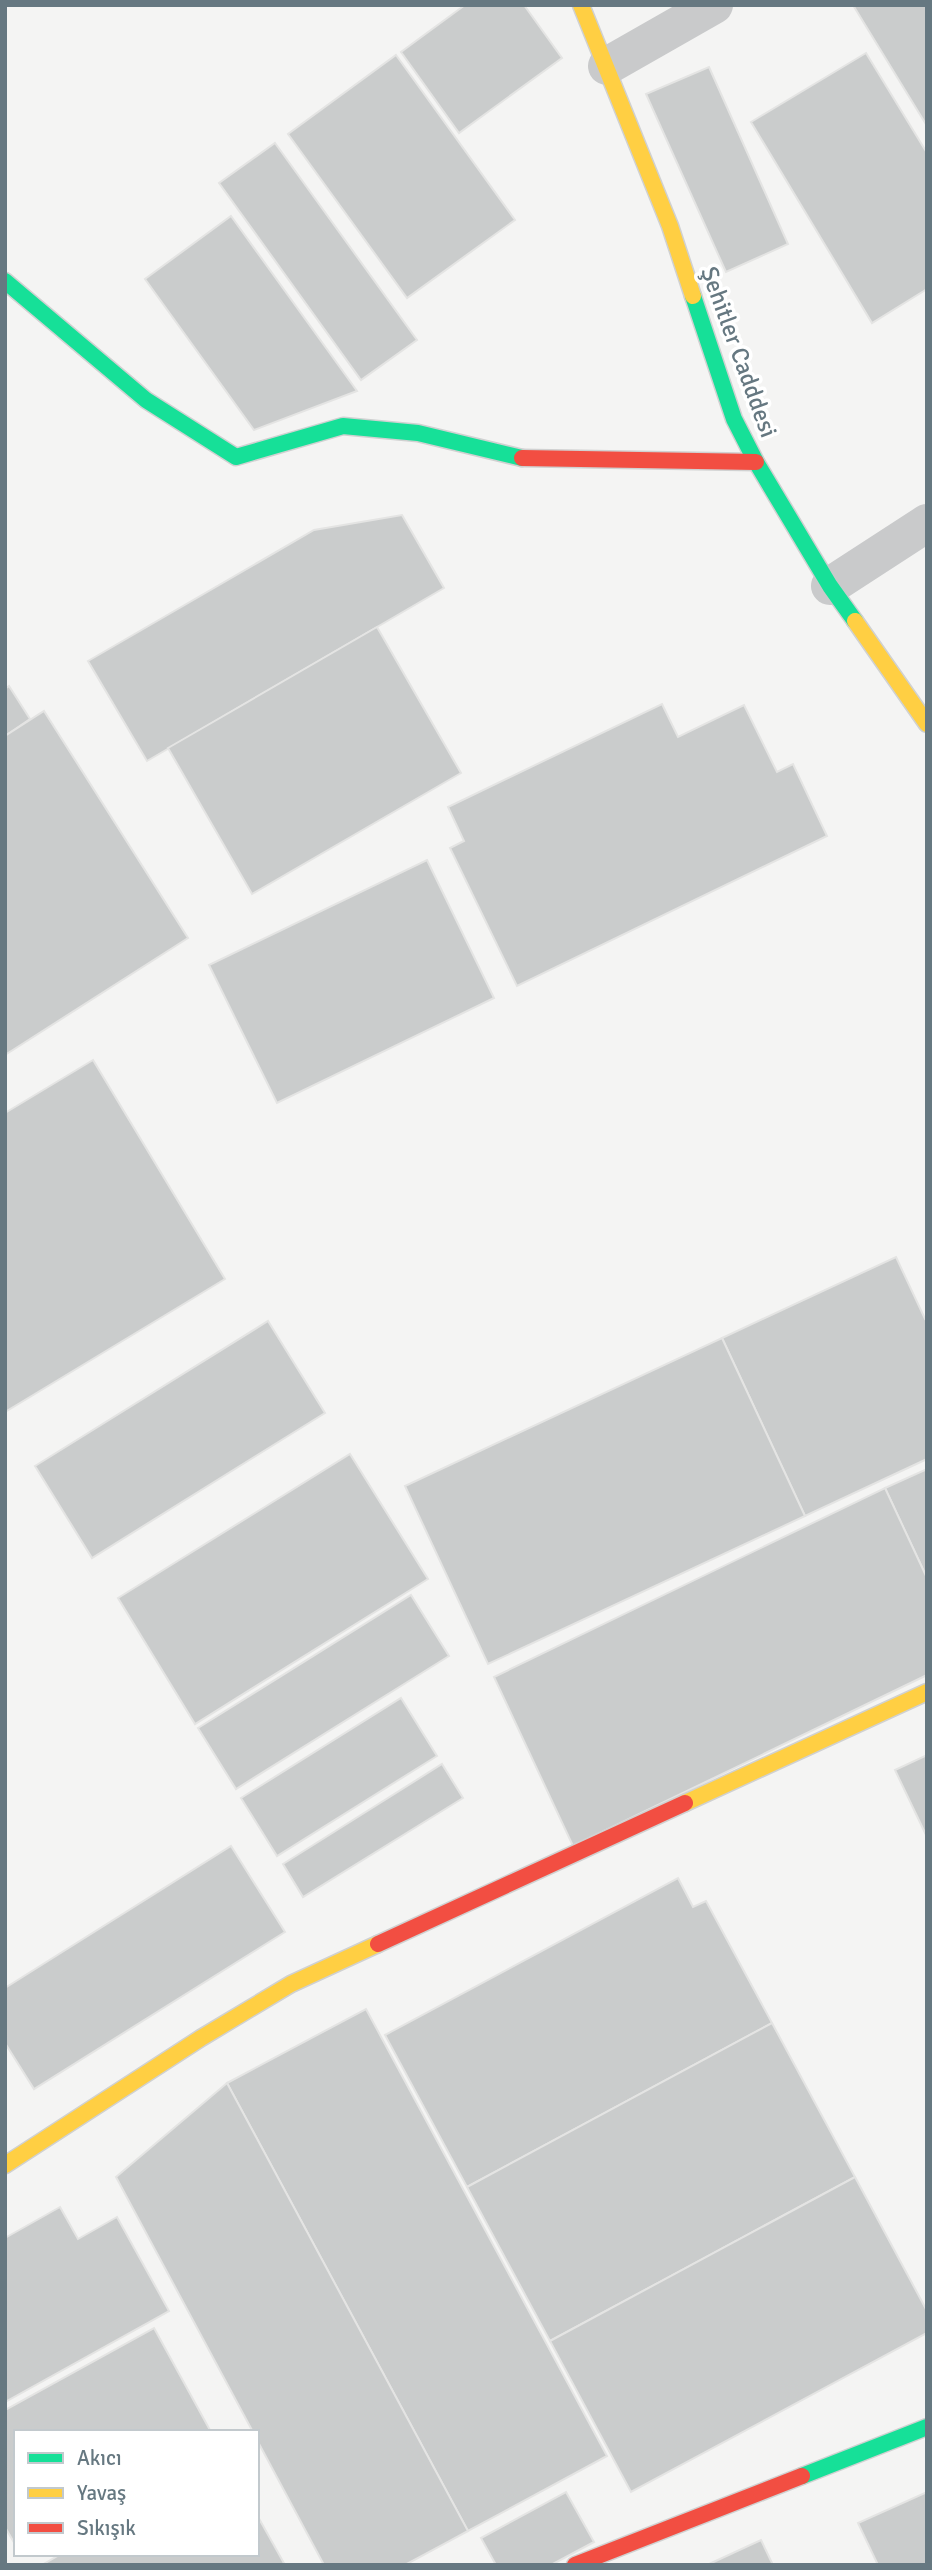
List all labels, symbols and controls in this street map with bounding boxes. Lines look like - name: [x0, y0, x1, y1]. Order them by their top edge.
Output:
- street label: Şehitler Cadddesi: [694, 262, 784, 442]
- legend: [14, 2430, 259, 2556]
- text: Akıcı: [77, 2445, 122, 2471]
- text: Yavaş: [77, 2480, 126, 2506]
- text: Sıkışık: [77, 2515, 136, 2541]

